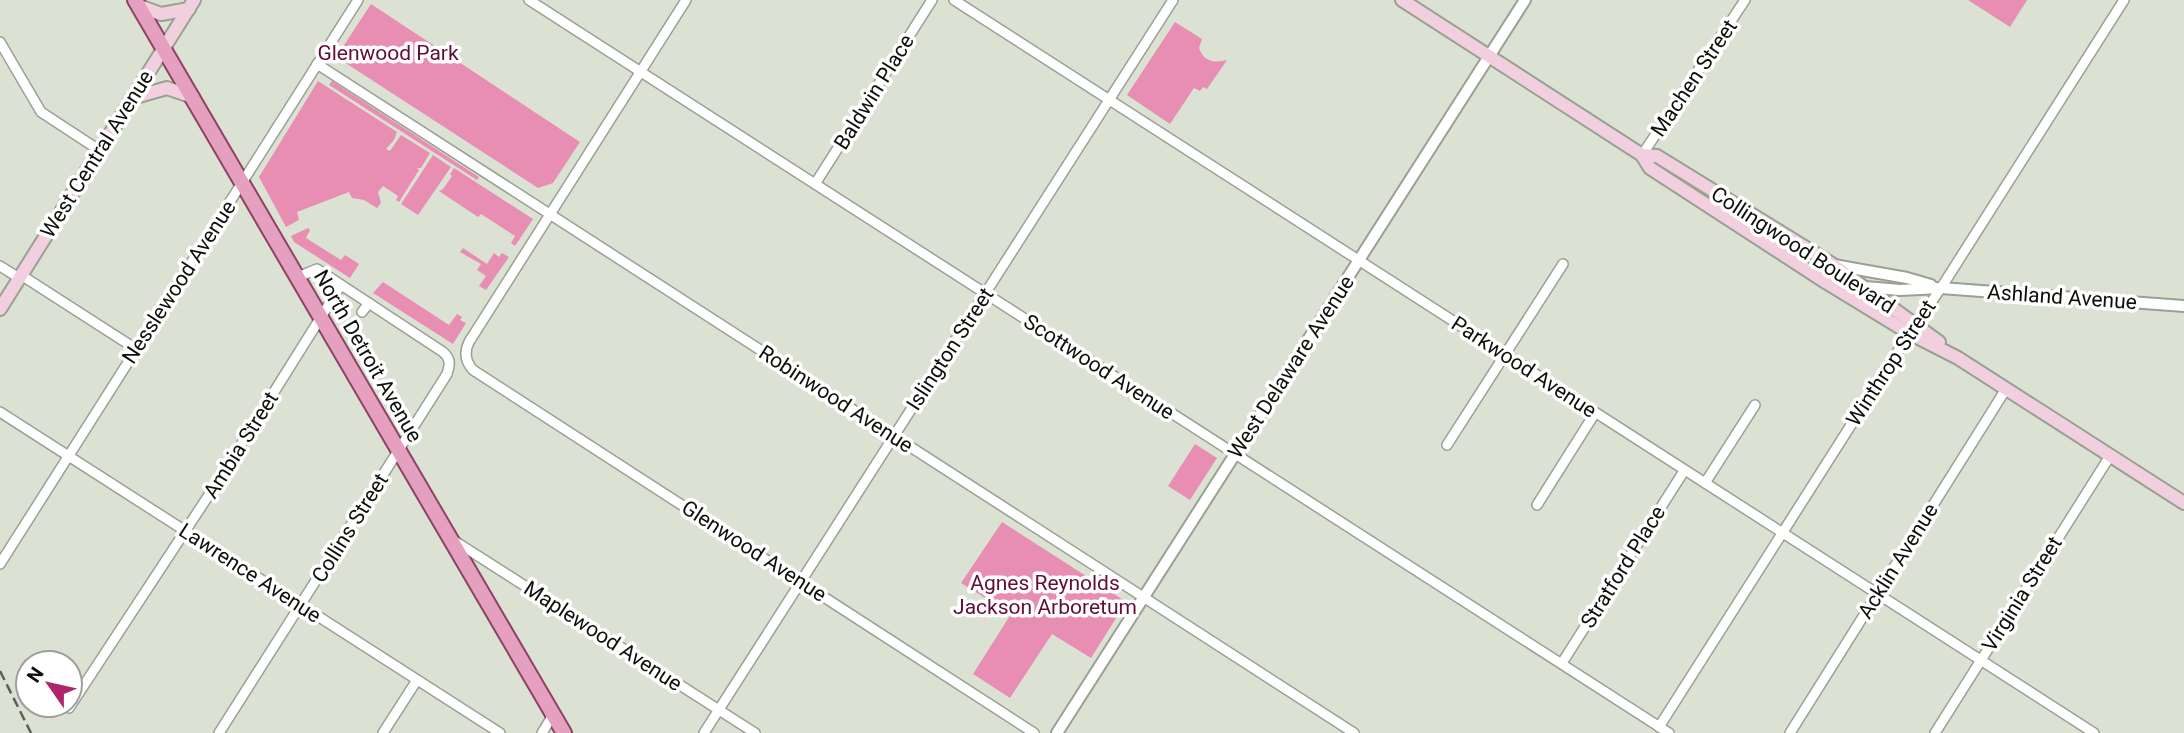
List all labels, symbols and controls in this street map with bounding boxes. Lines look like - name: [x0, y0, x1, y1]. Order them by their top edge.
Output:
- street label: Machen Street: [1646, 15, 1742, 141]
- street label: Baldwin Place: [829, 30, 919, 154]
- park label: Glenwood Park: [317, 41, 459, 65]
- street label: West Central Avenue: [36, 66, 158, 242]
- street label: Collingwood Boulevard: [1707, 182, 1899, 318]
- street label: Nesslewood Avenue: [117, 196, 241, 368]
- street label: North Detroit Avenue: [309, 266, 427, 446]
- street label: West Delaware Avenue: [1223, 271, 1359, 463]
- street label: Ashland Avenue: [1986, 280, 2138, 314]
- street label: Islington Street: [902, 283, 999, 415]
- street label: Winthrop Street: [1841, 296, 1941, 430]
- street label: Scottwood Avenue: [1019, 309, 1179, 425]
- street label: Parkwood Avenue: [1447, 311, 1601, 423]
- street label: Robinwood Avenue: [754, 340, 918, 458]
- street label: Ambia Street: [199, 387, 283, 503]
- street label: Collins Street: [307, 469, 393, 587]
- street label: Glenwood Avenue: [677, 495, 831, 607]
- street label: Acklin Avenue: [1853, 499, 1943, 623]
- street label: Stratford Place: [1576, 501, 1670, 633]
- street label: Lawrence Avenue: [175, 518, 325, 628]
- street label: Virginia Street: [1977, 532, 2067, 656]
- park label: Agnes Reynolds Jackson Arboretum: [953, 571, 1137, 619]
- street label: Maplewood Avenue: [520, 576, 686, 696]
- north arrow: [14, 649, 84, 719]
- text: N: [22, 663, 49, 687]

